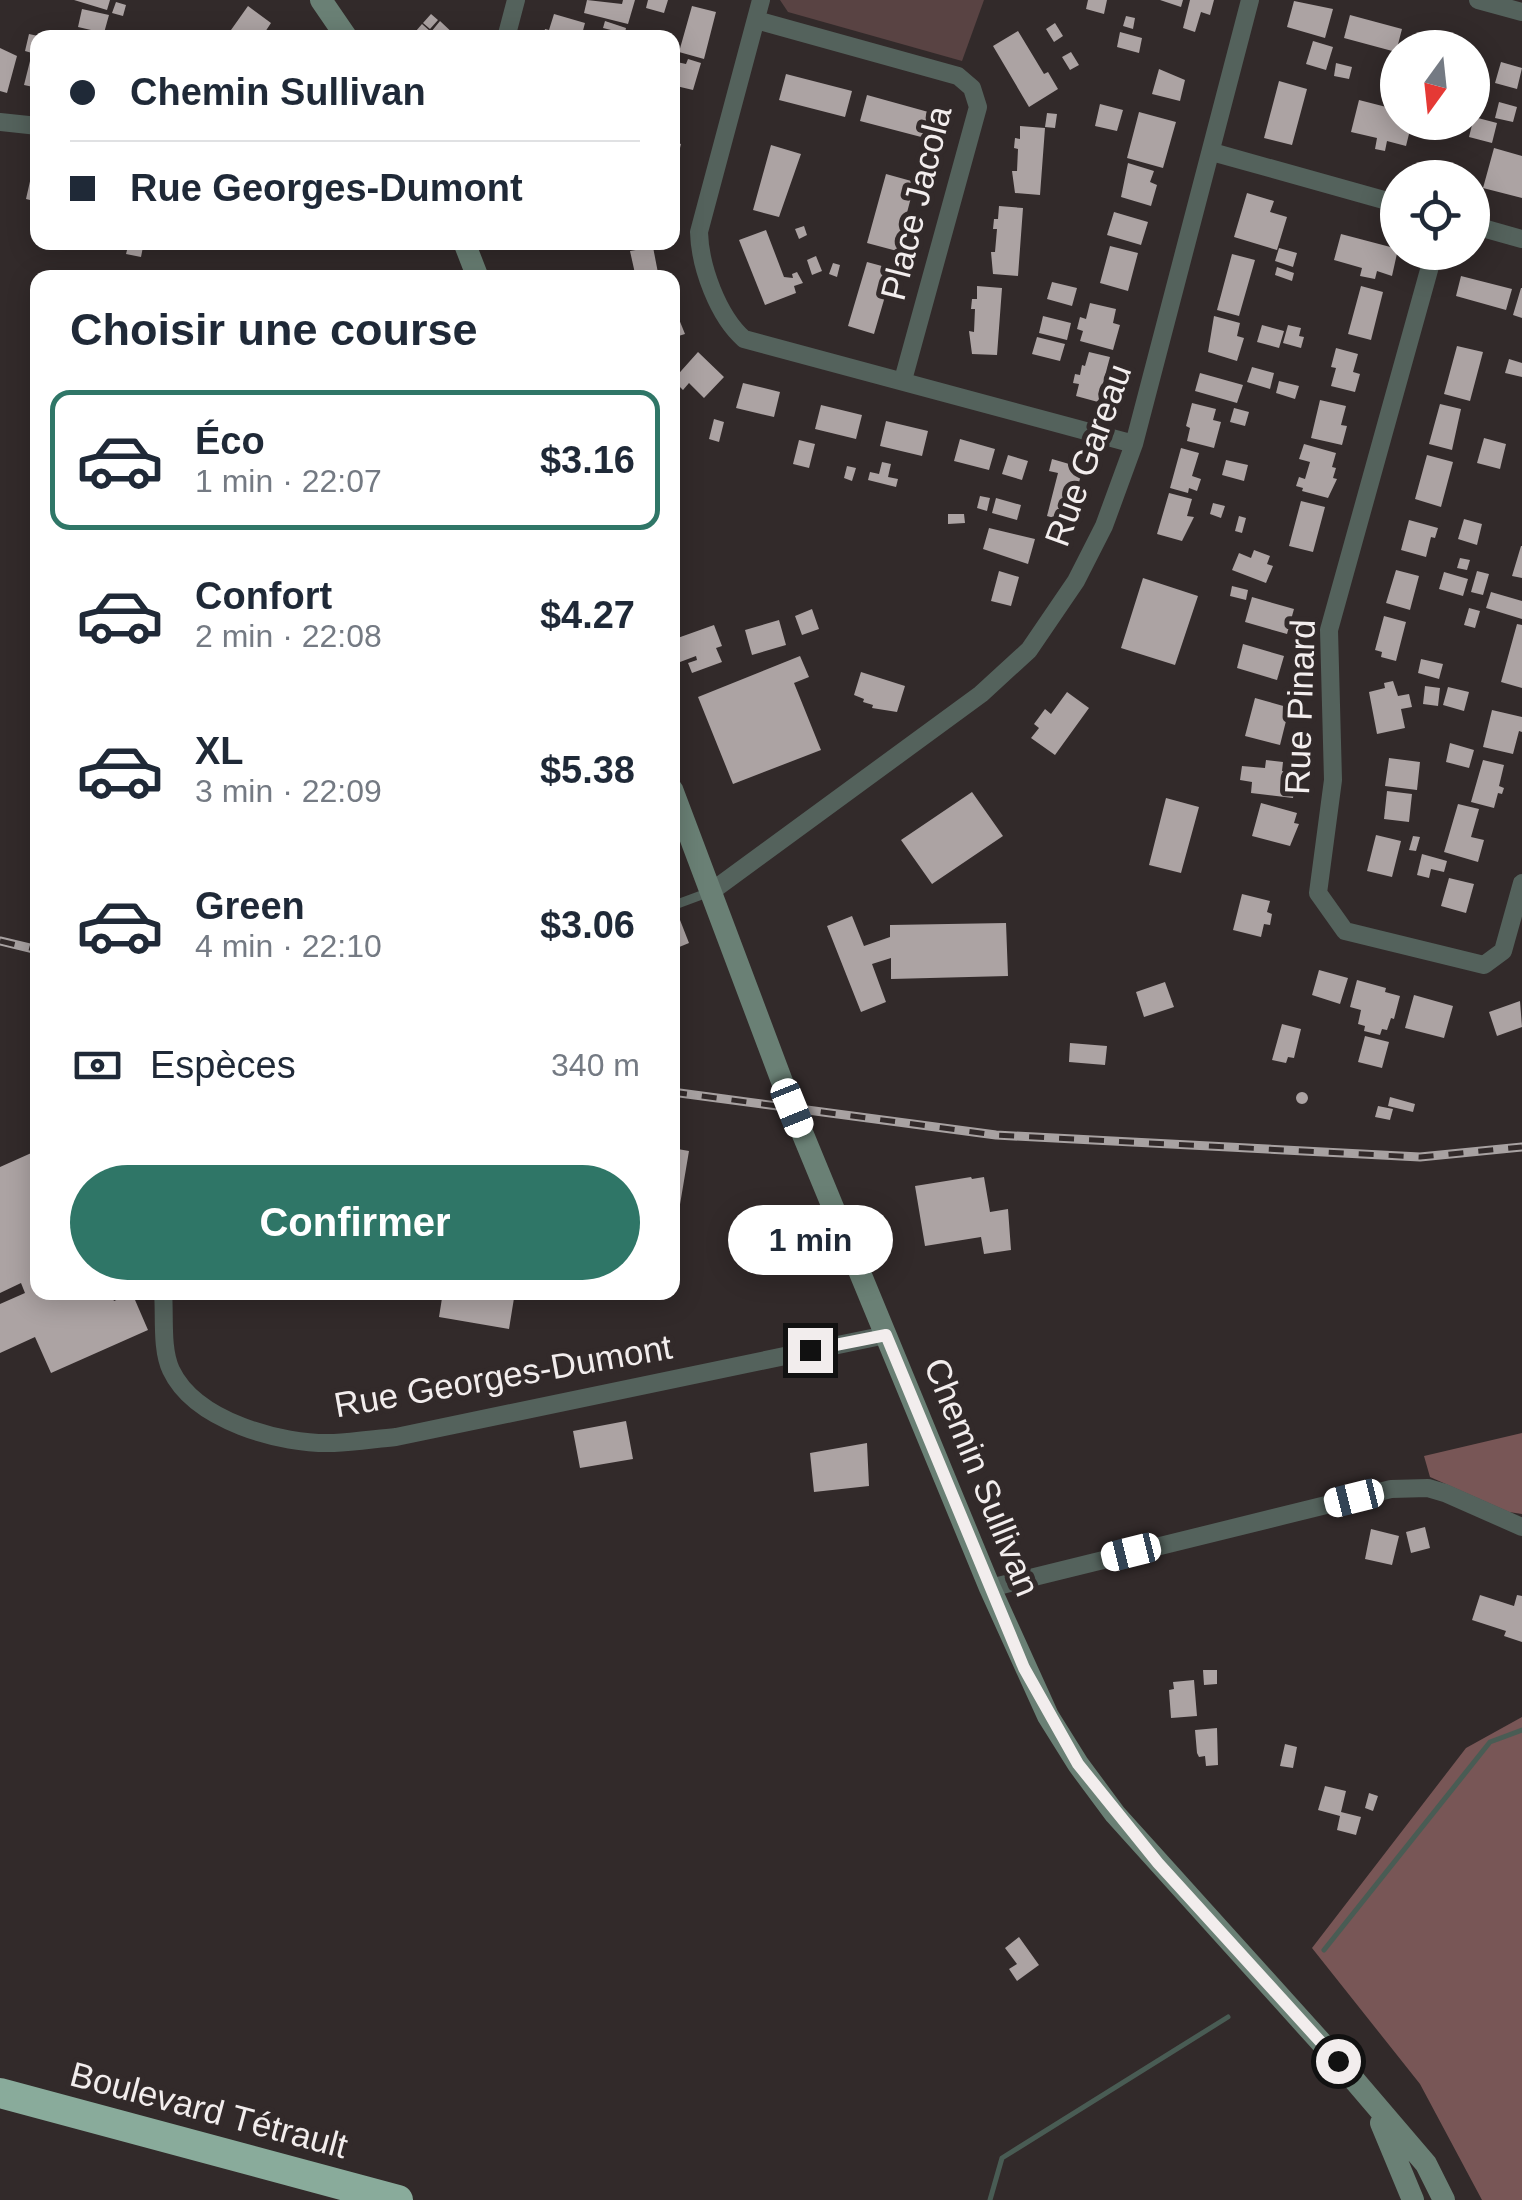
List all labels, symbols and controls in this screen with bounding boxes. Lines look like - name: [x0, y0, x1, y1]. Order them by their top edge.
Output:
- north arrow: [1380, 30, 1490, 140]
- map controls: [1380, 30, 1490, 270]
- text: Chemin Sullivan: [130, 71, 426, 113]
- street label: Place Jacola: [873, 101, 959, 304]
- button: locate: [1380, 160, 1490, 270]
- text: Rue Georges-Dumont: [130, 167, 523, 209]
- text: Choisir une course: [70, 304, 478, 355]
- street label: Rue Gareau: [1037, 359, 1138, 551]
- icon: car: [75, 415, 165, 505]
- text: Éco: [195, 420, 265, 462]
- text: $3.16: [540, 439, 635, 481]
- text: 1 min · 22:07: [195, 463, 382, 499]
- icon: car: [75, 570, 165, 660]
- text: Confort: [195, 575, 332, 617]
- text: $4.27: [540, 594, 635, 636]
- text: 2 min · 22:08: [195, 618, 382, 654]
- street label: Rue Pinard: [1277, 619, 1322, 795]
- icon: car: [75, 725, 165, 815]
- text: XL: [195, 730, 244, 772]
- text: $5.38: [540, 749, 635, 791]
- text: 3 min · 22:09: [195, 773, 382, 809]
- icon: car: [75, 880, 165, 970]
- text: Green: [195, 885, 305, 927]
- text: $3.06: [540, 904, 635, 946]
- text: 4 min · 22:10: [195, 928, 382, 964]
- icon: cash: [70, 1038, 125, 1093]
- text: Espèces: [150, 1044, 296, 1086]
- text: 340 m: [551, 1047, 640, 1083]
- car: [767, 1075, 817, 1141]
- button: Confirmer: [70, 1165, 640, 1280]
- callout: 1 min: [728, 1205, 892, 1275]
- text: 1 min: [769, 1222, 852, 1258]
- street label: Rue Georges-Dumont: [331, 1327, 675, 1424]
- route end: [788, 1328, 833, 1373]
- street label: Chemin Sullivan: [917, 1352, 1048, 1601]
- car: [1321, 1476, 1387, 1520]
- car: [1098, 1530, 1164, 1574]
- route start: [1316, 2039, 1361, 2084]
- street label: Boulevard Tétrault: [66, 2054, 352, 2165]

